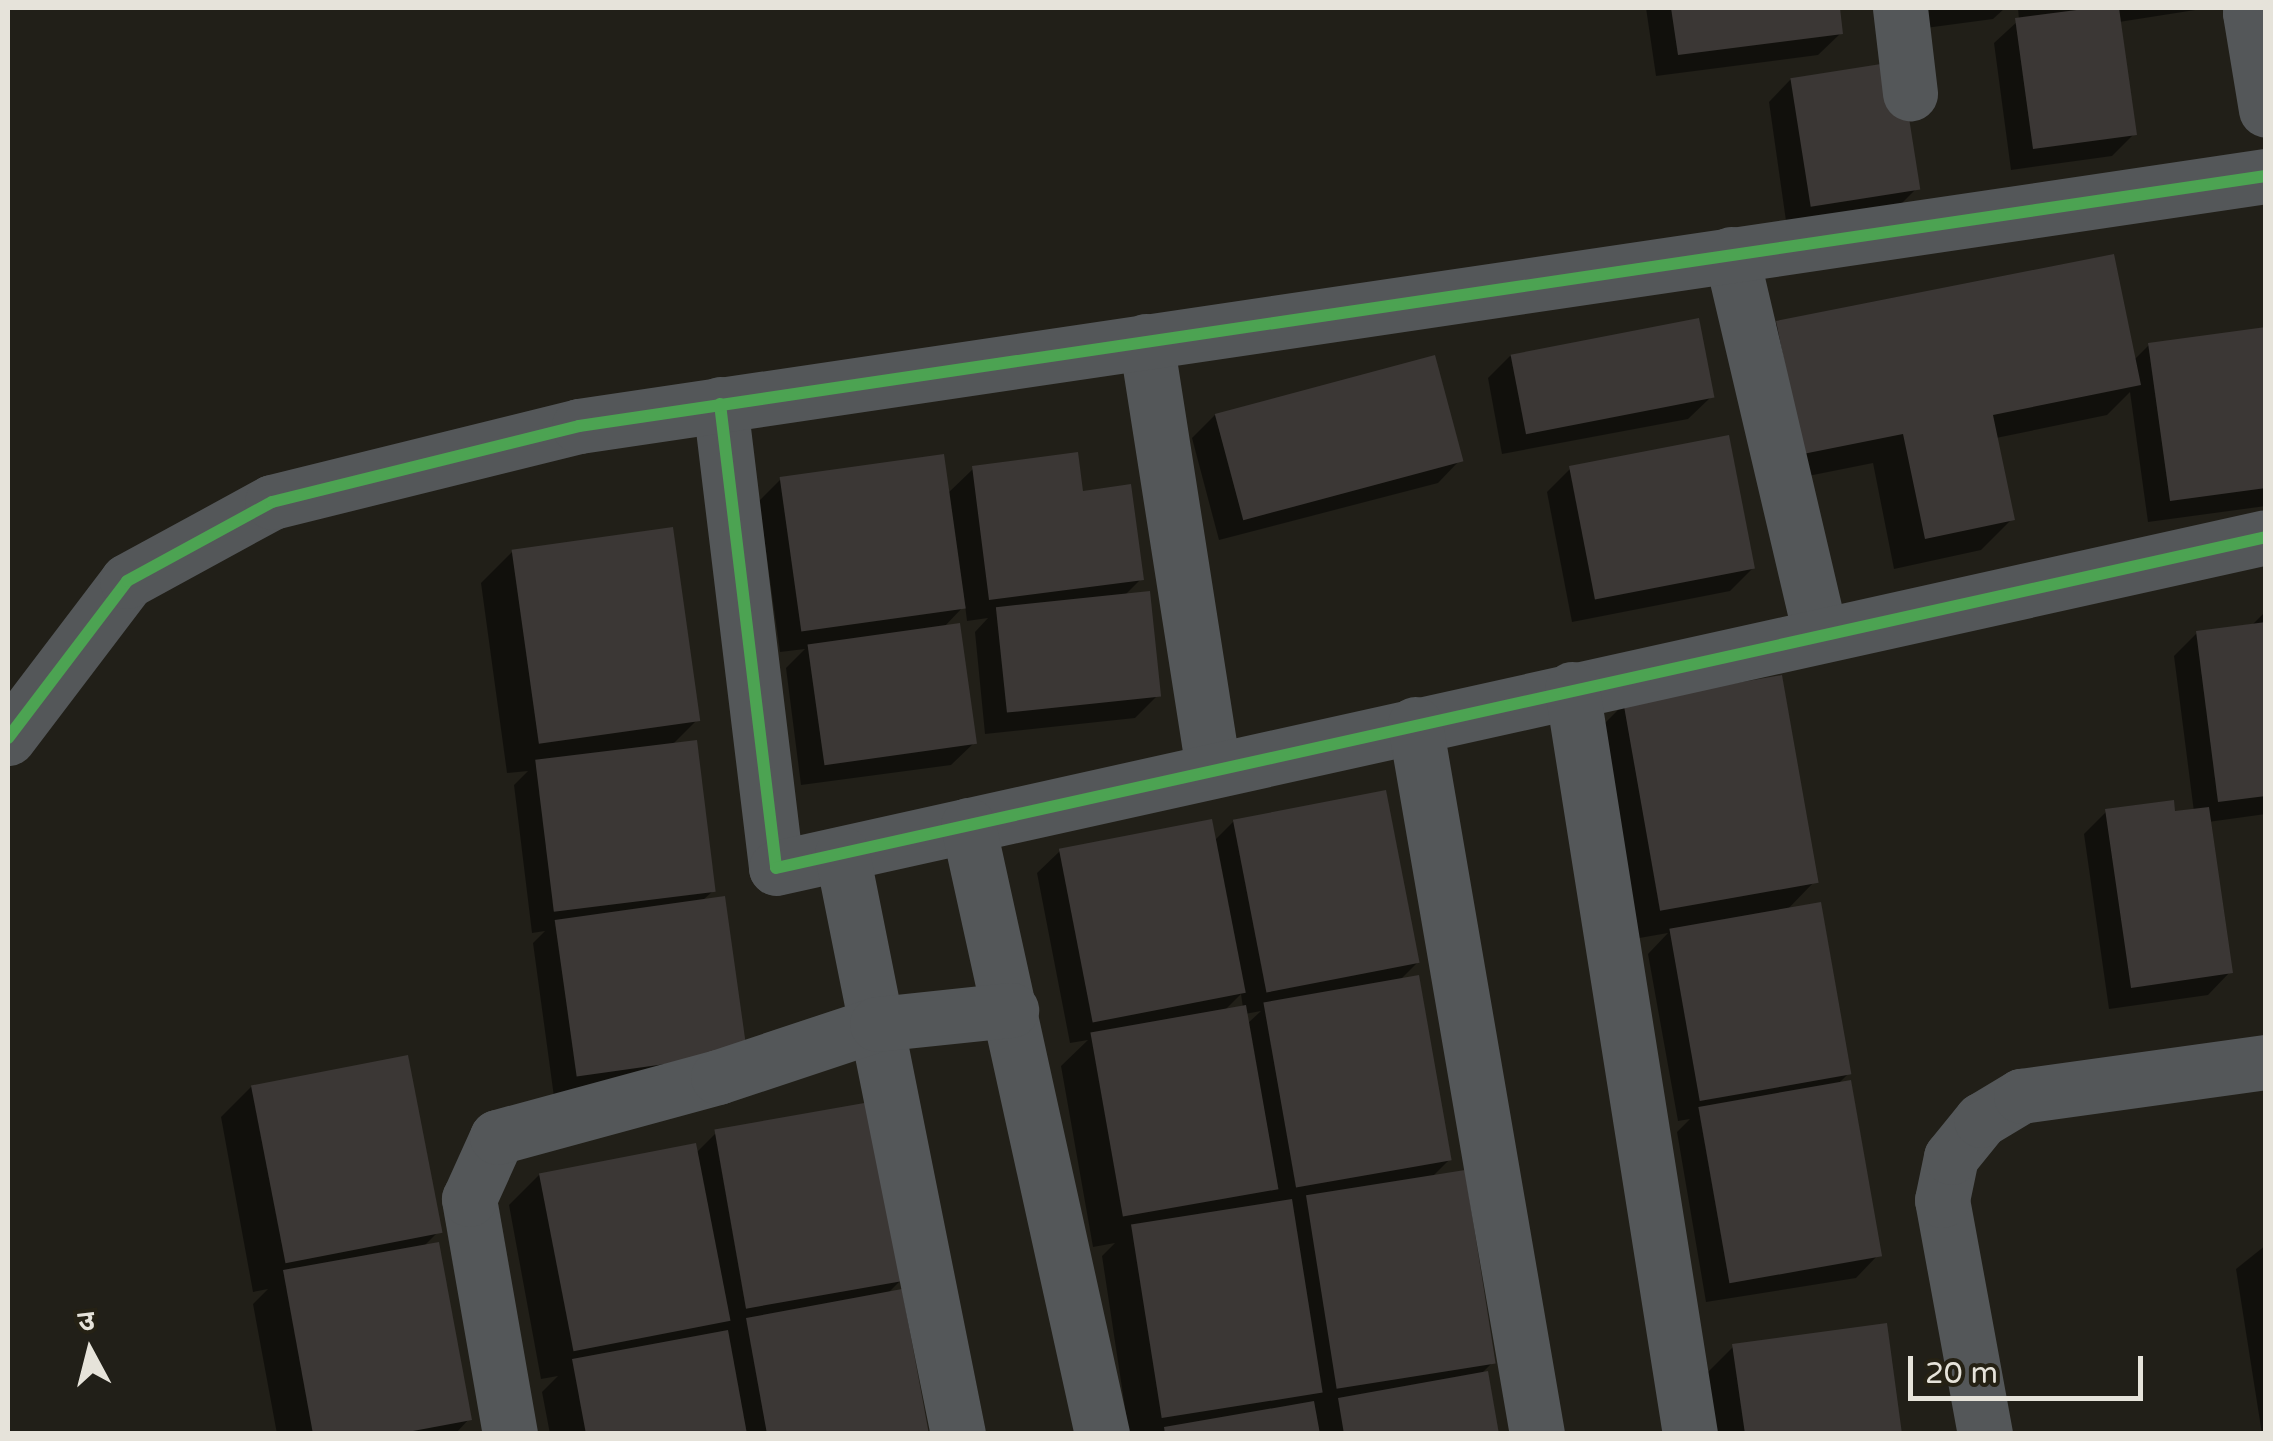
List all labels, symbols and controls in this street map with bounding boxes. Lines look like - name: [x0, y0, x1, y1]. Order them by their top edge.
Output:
- north arrow: [40, 1301, 140, 1401]
- text: उ: [76, 1303, 97, 1339]
- scale bar: [1913, 1336, 2148, 1398]
- text: 20 m: [1925, 1355, 1998, 1392]

